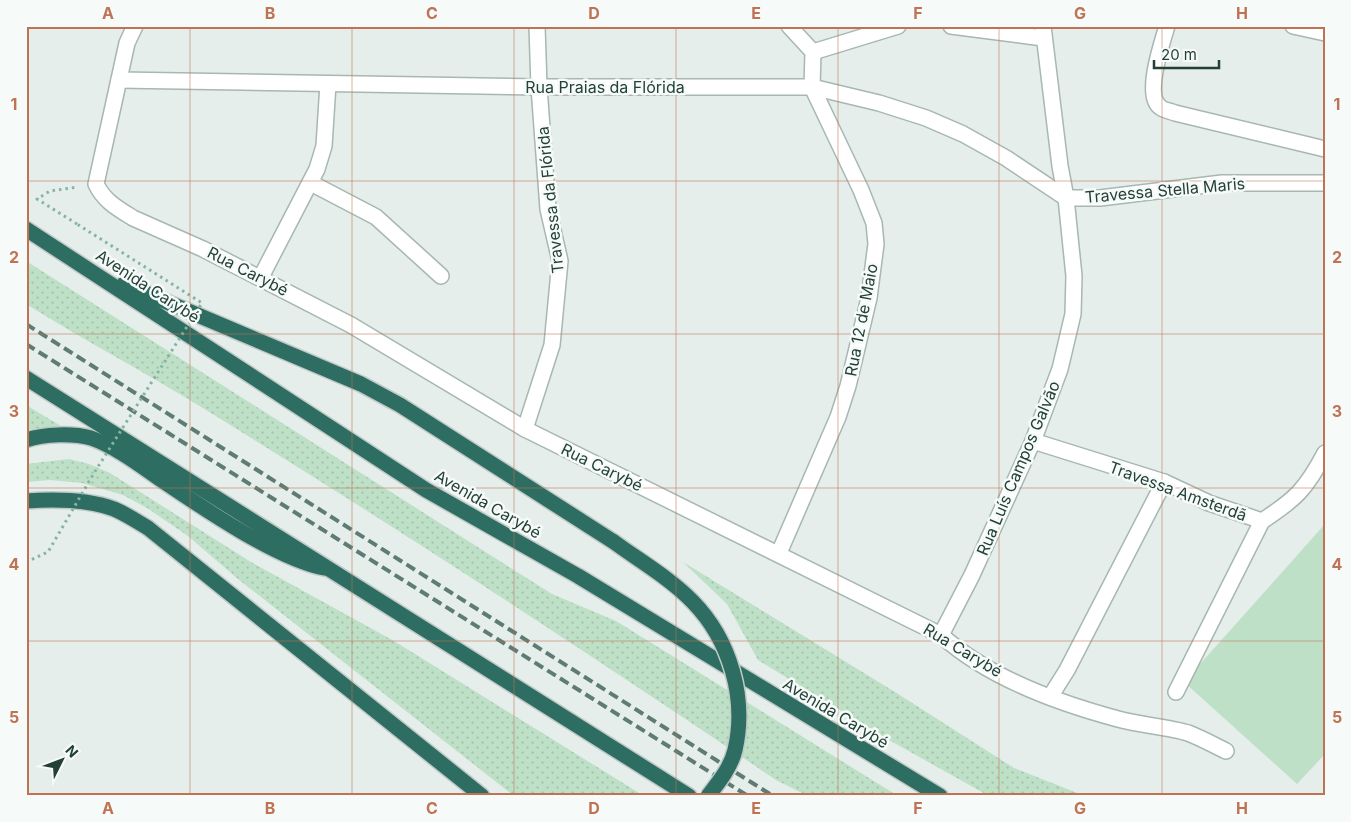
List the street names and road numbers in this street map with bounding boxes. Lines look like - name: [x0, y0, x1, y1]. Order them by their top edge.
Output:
- street label: Rua Praias da Flórida: [525, 77, 685, 97]
- street label: Travessa da Flórida: [532, 126, 568, 274]
- street label: Travessa Stella Maris: [1084, 173, 1246, 207]
- street label: Rua Carybé: [204, 242, 292, 300]
- street label: Avenida Carybé: [92, 245, 204, 327]
- street label: Rua 12 de Maio: [840, 262, 882, 378]
- street label: Rua Luís Campos Galvão: [972, 378, 1064, 558]
- street label: Rua Carybé: [558, 439, 646, 495]
- street label: Travessa Amsterdã: [1106, 457, 1250, 525]
- street label: Avenida Carybé: [431, 465, 545, 543]
- street label: Rua Carybé: [920, 619, 1006, 681]
- street label: Avenida Carybé: [780, 674, 892, 752]

